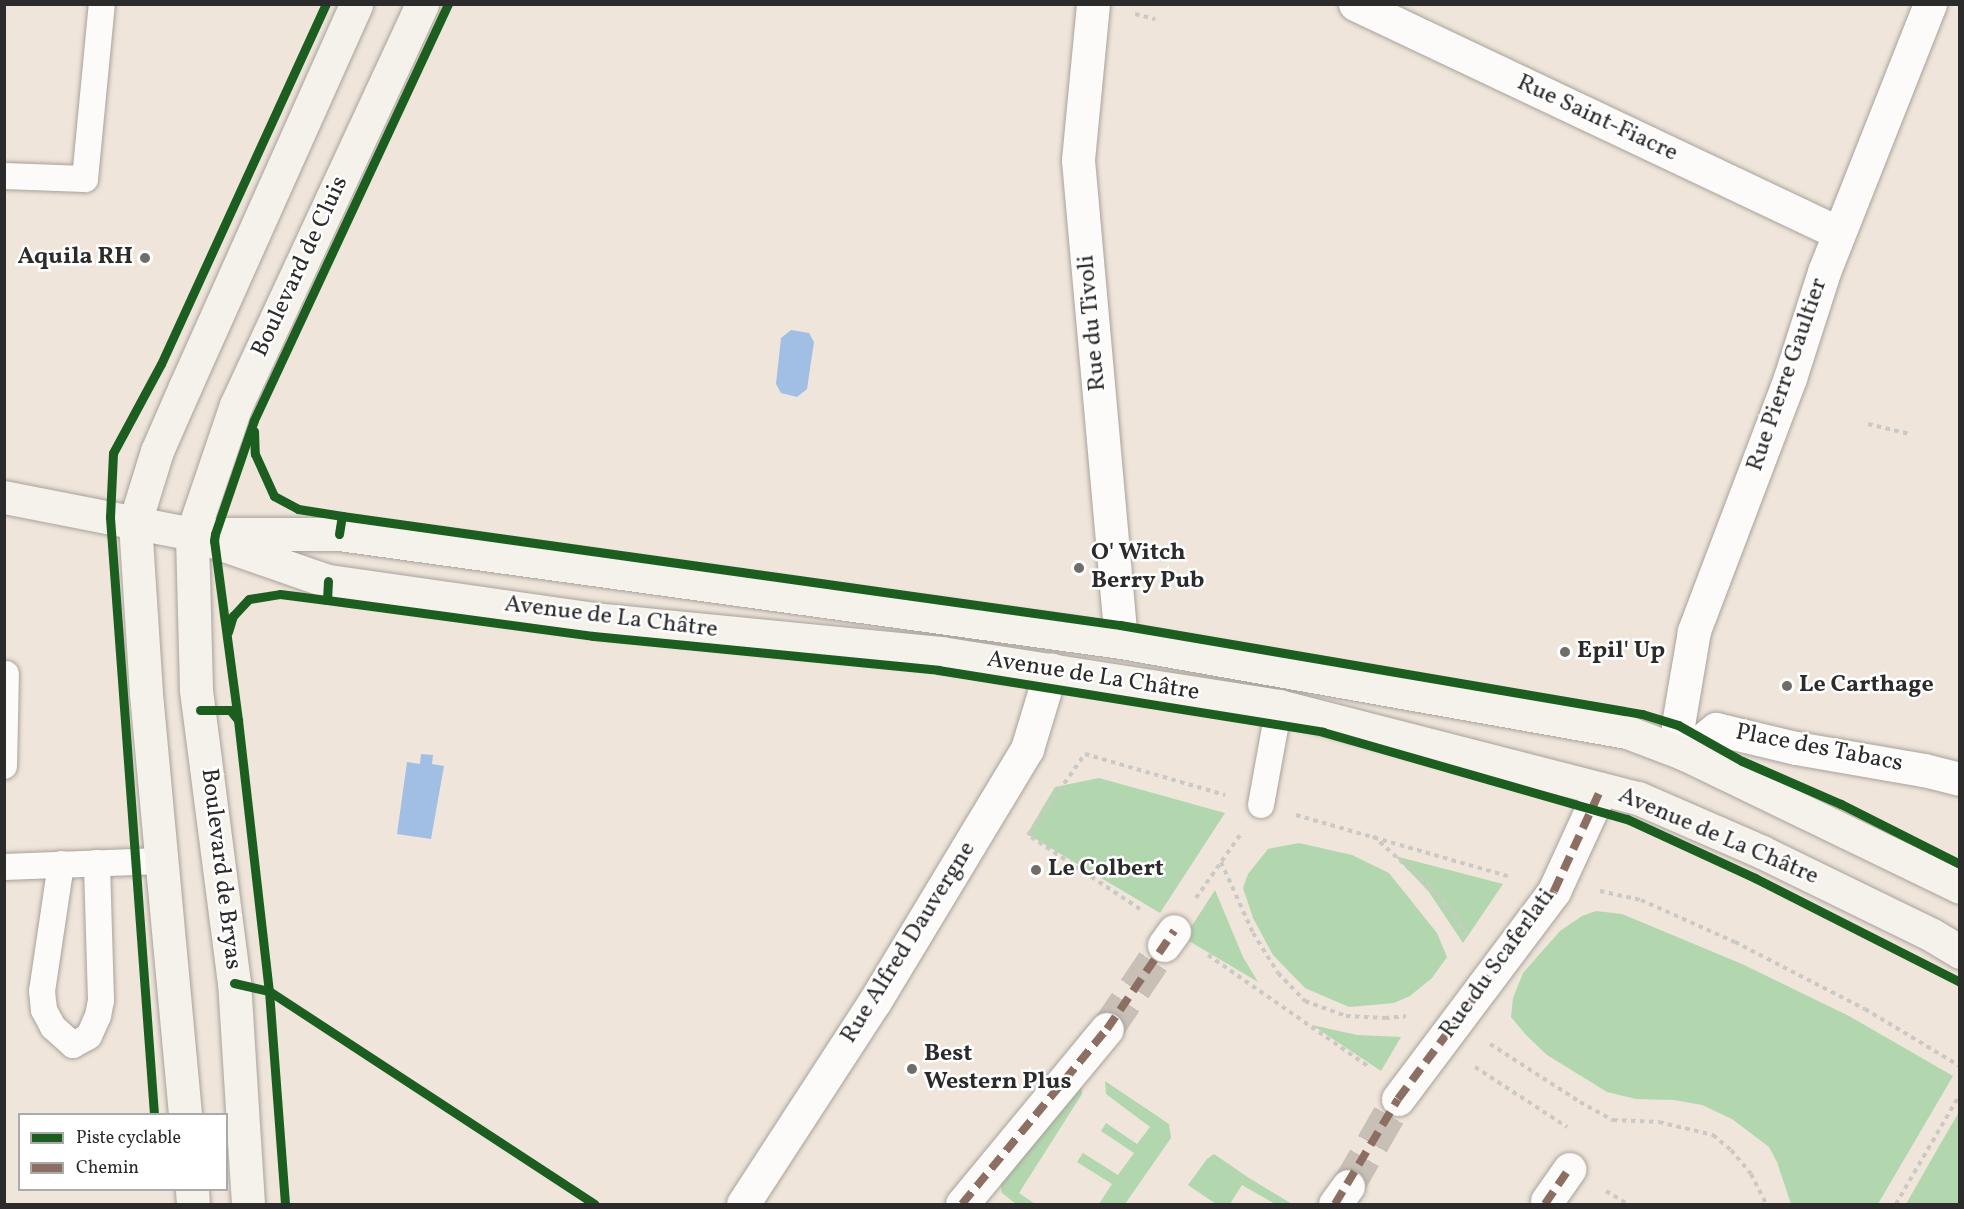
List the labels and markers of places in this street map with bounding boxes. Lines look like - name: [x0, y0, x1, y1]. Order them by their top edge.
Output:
- place label: Aquila RH: [17, 244, 133, 272]
- marker: Aquila RH: [138, 251, 152, 265]
- place label: O' Witch Berry Pub: [1091, 540, 1205, 596]
- marker: O' Witch Berry Pub: [1072, 561, 1086, 575]
- place label: Epil' Up: [1577, 638, 1665, 666]
- marker: Epil' Up: [1558, 645, 1572, 659]
- place label: Le Carthage: [1799, 672, 1934, 700]
- marker: Le Carthage: [1780, 679, 1794, 693]
- place label: Le Colbert: [1048, 856, 1164, 884]
- marker: Le Colbert: [1029, 863, 1043, 877]
- place label: Best Western Plus: [924, 1041, 1072, 1097]
- marker: Best Western Plus: [905, 1062, 919, 1076]

